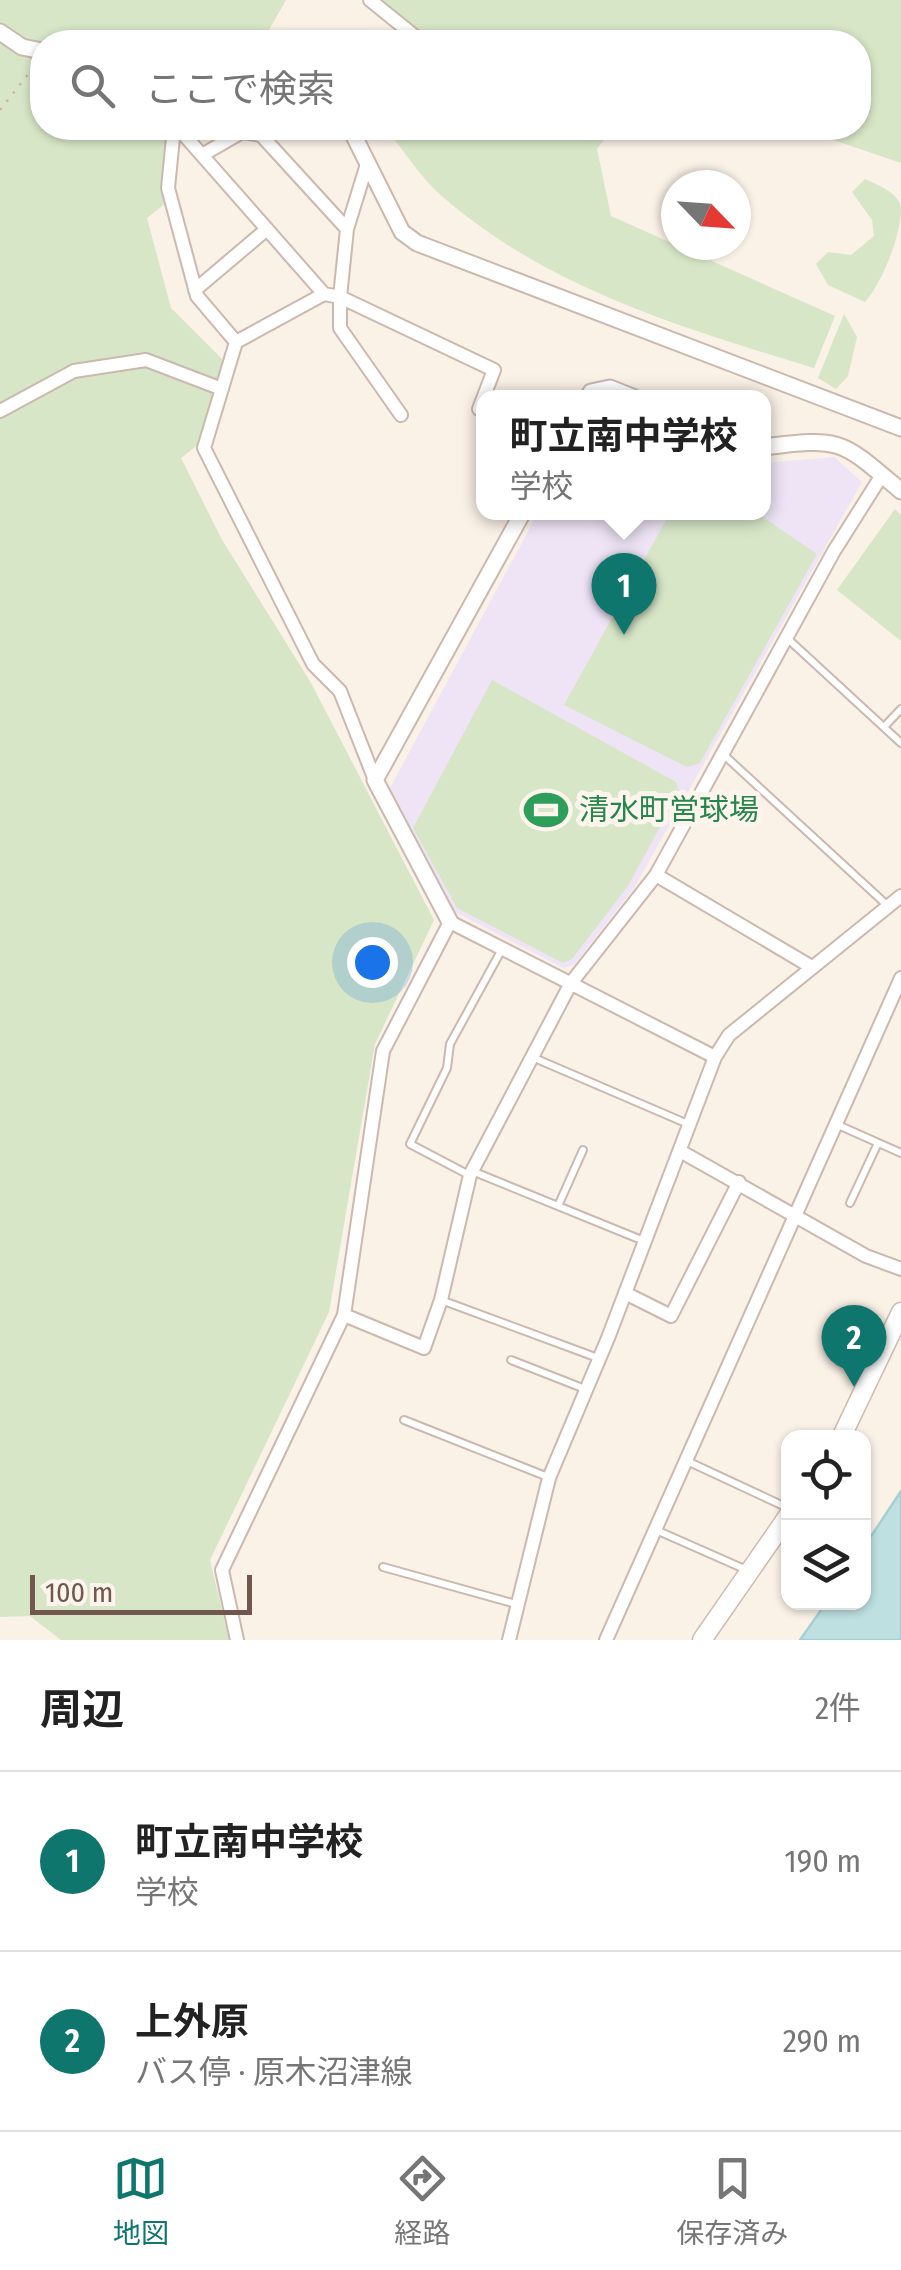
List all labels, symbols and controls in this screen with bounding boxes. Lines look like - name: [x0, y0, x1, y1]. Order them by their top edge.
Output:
- search box: [30, 30, 871, 140]
- icon: search: [65, 58, 120, 113]
- text: ここで検索: [145, 66, 335, 112]
- north arrow: [661, 170, 751, 260]
- popup: [476, 390, 771, 520]
- text: 町立南中学校: [509, 413, 738, 459]
- text: 学校: [509, 467, 574, 505]
- pin: 1: [592, 552, 656, 635]
- sports icon: 清水町営球場: [522, 786, 570, 834]
- place label: 清水町営球場: [579, 792, 759, 828]
- your location: [347, 937, 398, 988]
- pin: 2: [822, 1304, 886, 1387]
- map controls: [781, 1430, 871, 1610]
- button: locate: [781, 1430, 871, 1520]
- button: layers: [781, 1520, 871, 1610]
- scale bar: [30, 1570, 252, 1614]
- text: 100 m: [45, 1576, 113, 1609]
- text: 周辺: [40, 1685, 124, 1735]
- text: 2件: [815, 1689, 861, 1727]
- text: 町立南中学校: [135, 1819, 363, 1865]
- text: 1: [66, 1842, 79, 1880]
- text: 190 m: [784, 1842, 861, 1880]
- text: 学校: [135, 1873, 199, 1911]
- text: 上外原: [135, 1999, 249, 2045]
- text: 2: [65, 2022, 80, 2060]
- text: 290 m: [783, 2022, 861, 2060]
- text: バス停 · 原木沼津線: [135, 2053, 413, 2091]
- tab: 地図: [113, 2151, 169, 2251]
- tab: 経路: [394, 2151, 450, 2251]
- tab: 保存済み: [676, 2151, 788, 2251]

